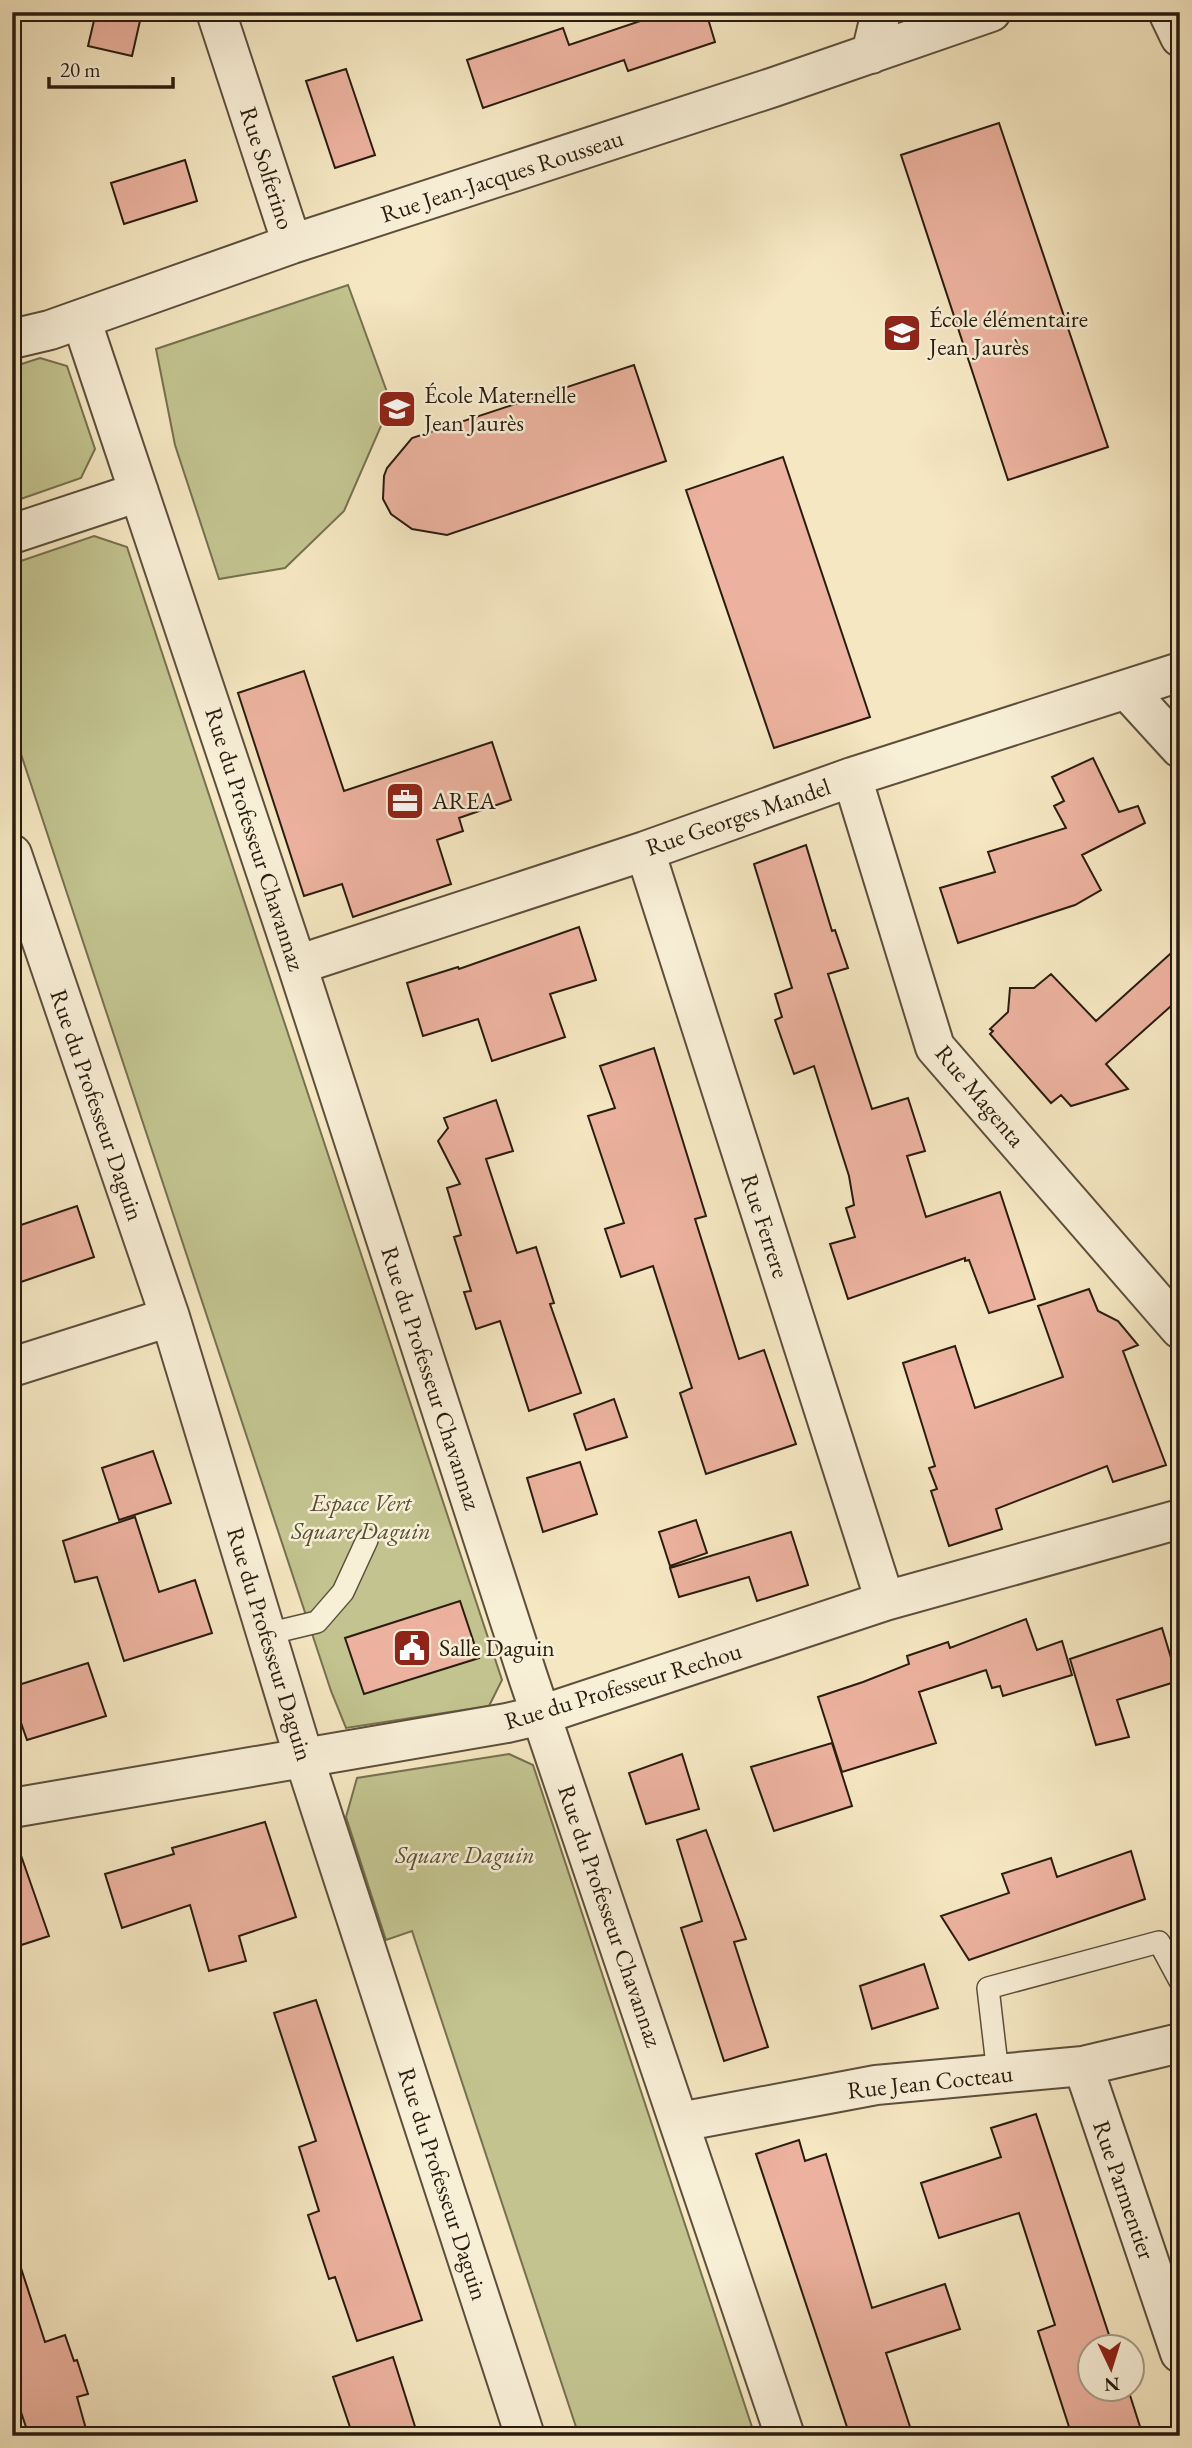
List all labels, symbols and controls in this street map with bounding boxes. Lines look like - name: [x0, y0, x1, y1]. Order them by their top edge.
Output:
- scale bar: [49, 46, 173, 90]
- text: 20 m: [60, 56, 101, 83]
- street label: Rue Solferino: [233, 103, 302, 233]
- street label: Rue Jean-Jacques Rousseau: [377, 122, 627, 229]
- place label: École élémentaire Jean Jaurès: [927, 303, 1088, 362]
- school or university icon: École élémentaire Jean Jaurès: [881, 312, 923, 354]
- place label: École Maternelle Jean Jaurès: [422, 379, 576, 438]
- school or university icon: École Maternelle Jean Jaurès: [376, 388, 418, 430]
- street label: Rue du Professeur Chavannaz: [198, 703, 313, 974]
- street label: Rue Georges Mandel: [641, 770, 835, 863]
- office icon: AREA: [384, 780, 426, 822]
- place label: AREA: [431, 785, 496, 816]
- street label: Rue du Professeur Daguin: [43, 985, 152, 1225]
- street label: Rue Magenta: [929, 1038, 1032, 1154]
- street label: Rue Ferrere: [734, 1170, 797, 1282]
- street label: Rue du Professeur Chavannaz: [374, 1242, 489, 1513]
- park label: Espace Vert Square Daguin: [290, 1487, 431, 1547]
- street label: Rue du Professeur Daguin: [220, 1523, 321, 1765]
- public building icon: Salle Daguin: [391, 1627, 433, 1669]
- place label: Salle Daguin: [439, 1632, 555, 1663]
- street label: Rue du Professeur Rechou: [501, 1635, 745, 1736]
- street label: Rue du Professeur Chavannaz: [551, 1781, 670, 2051]
- park label: Square Daguin: [394, 1839, 535, 1871]
- street label: Rue Jean Cocteau: [846, 2057, 1015, 2106]
- street label: Rue du Professeur Daguin: [391, 2064, 496, 2304]
- street label: Rue Parmentier: [1086, 2116, 1163, 2263]
- north arrow: [1076, 2332, 1146, 2402]
- text: N: [1103, 2371, 1121, 2398]

